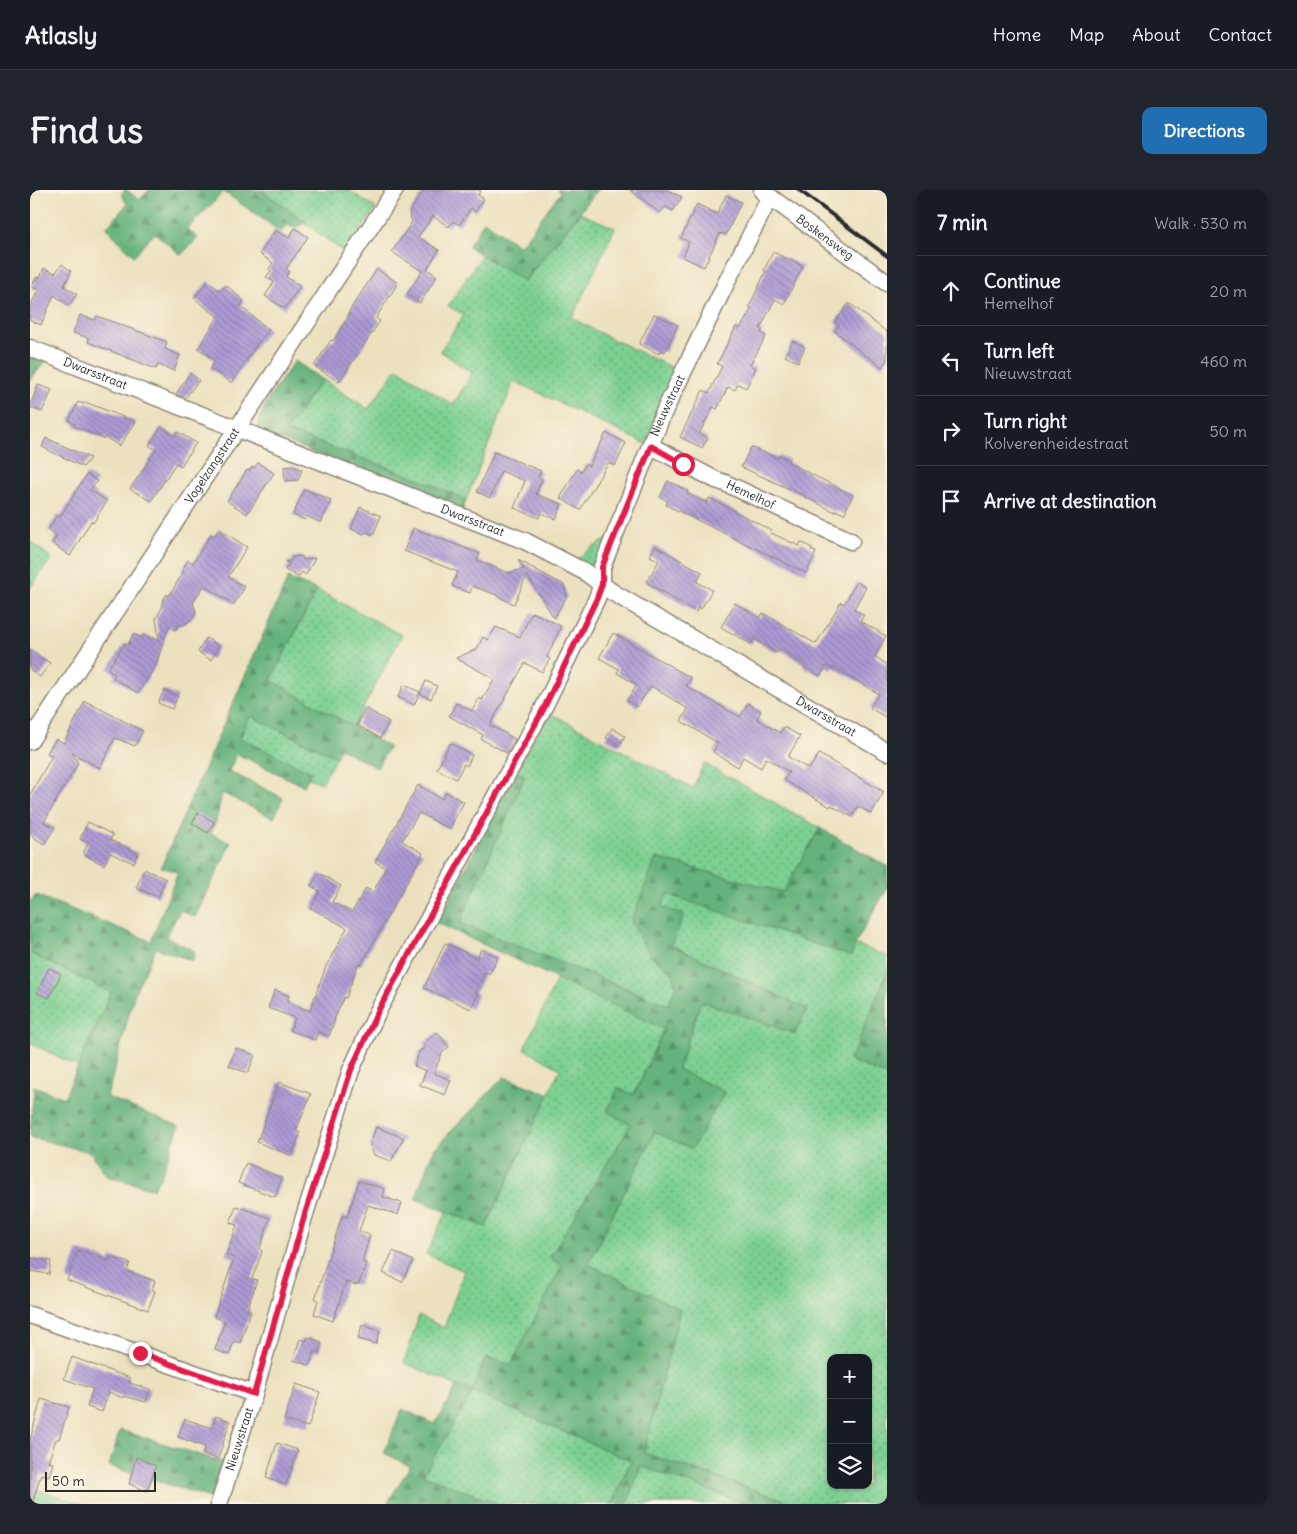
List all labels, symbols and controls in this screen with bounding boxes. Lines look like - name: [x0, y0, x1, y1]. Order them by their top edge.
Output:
- text: Atlasly: [25, 20, 97, 50]
- text: Home: [993, 23, 1041, 46]
- text: Map: [1069, 23, 1104, 46]
- text: About: [1132, 23, 1180, 46]
- text: Contact: [1208, 23, 1272, 46]
- button: Directions: [1142, 107, 1267, 154]
- text: Find us: [30, 108, 143, 152]
- text: 7 min: [937, 209, 988, 236]
- street label: Boskensweg: [793, 211, 857, 263]
- text: Walk · 530 m: [1154, 213, 1247, 233]
- text: Continue: [984, 269, 1061, 293]
- icon: ahead: [937, 277, 965, 305]
- text: 20 m: [1210, 281, 1247, 301]
- text: Hemelhof: [984, 293, 1054, 313]
- text: Turn left: [984, 339, 1054, 363]
- icon: left: [937, 347, 965, 375]
- text: 460 m: [1200, 351, 1247, 371]
- street label: Dwarsstraat: [61, 354, 129, 392]
- text: Nieuwstraat: [984, 363, 1072, 383]
- street label: Nieuwstraat: [647, 372, 688, 438]
- text: Turn right: [984, 409, 1067, 433]
- icon: right: [937, 417, 965, 445]
- text: 50 m: [1209, 421, 1247, 441]
- street label: Vogelzangstraat: [181, 425, 242, 506]
- text: Kolverenheidestraat: [984, 433, 1129, 453]
- route start: [672, 453, 695, 476]
- street label: Hemelhof: [724, 477, 779, 513]
- icon: arrive: [937, 487, 965, 515]
- text: Arrive at destination: [984, 489, 1157, 513]
- street label: Dwarsstraat: [439, 501, 507, 539]
- street label: Dwarsstraat: [793, 693, 859, 739]
- route end: [129, 1342, 152, 1365]
- map controls: [827, 1354, 872, 1489]
- button: +: [827, 1354, 872, 1399]
- button: −: [827, 1399, 872, 1444]
- street label: Nieuwstraat: [222, 1405, 256, 1473]
- button: layers: [827, 1444, 872, 1489]
- scale bar: [45, 1469, 156, 1492]
- text: 50 m: [52, 1472, 85, 1490]

